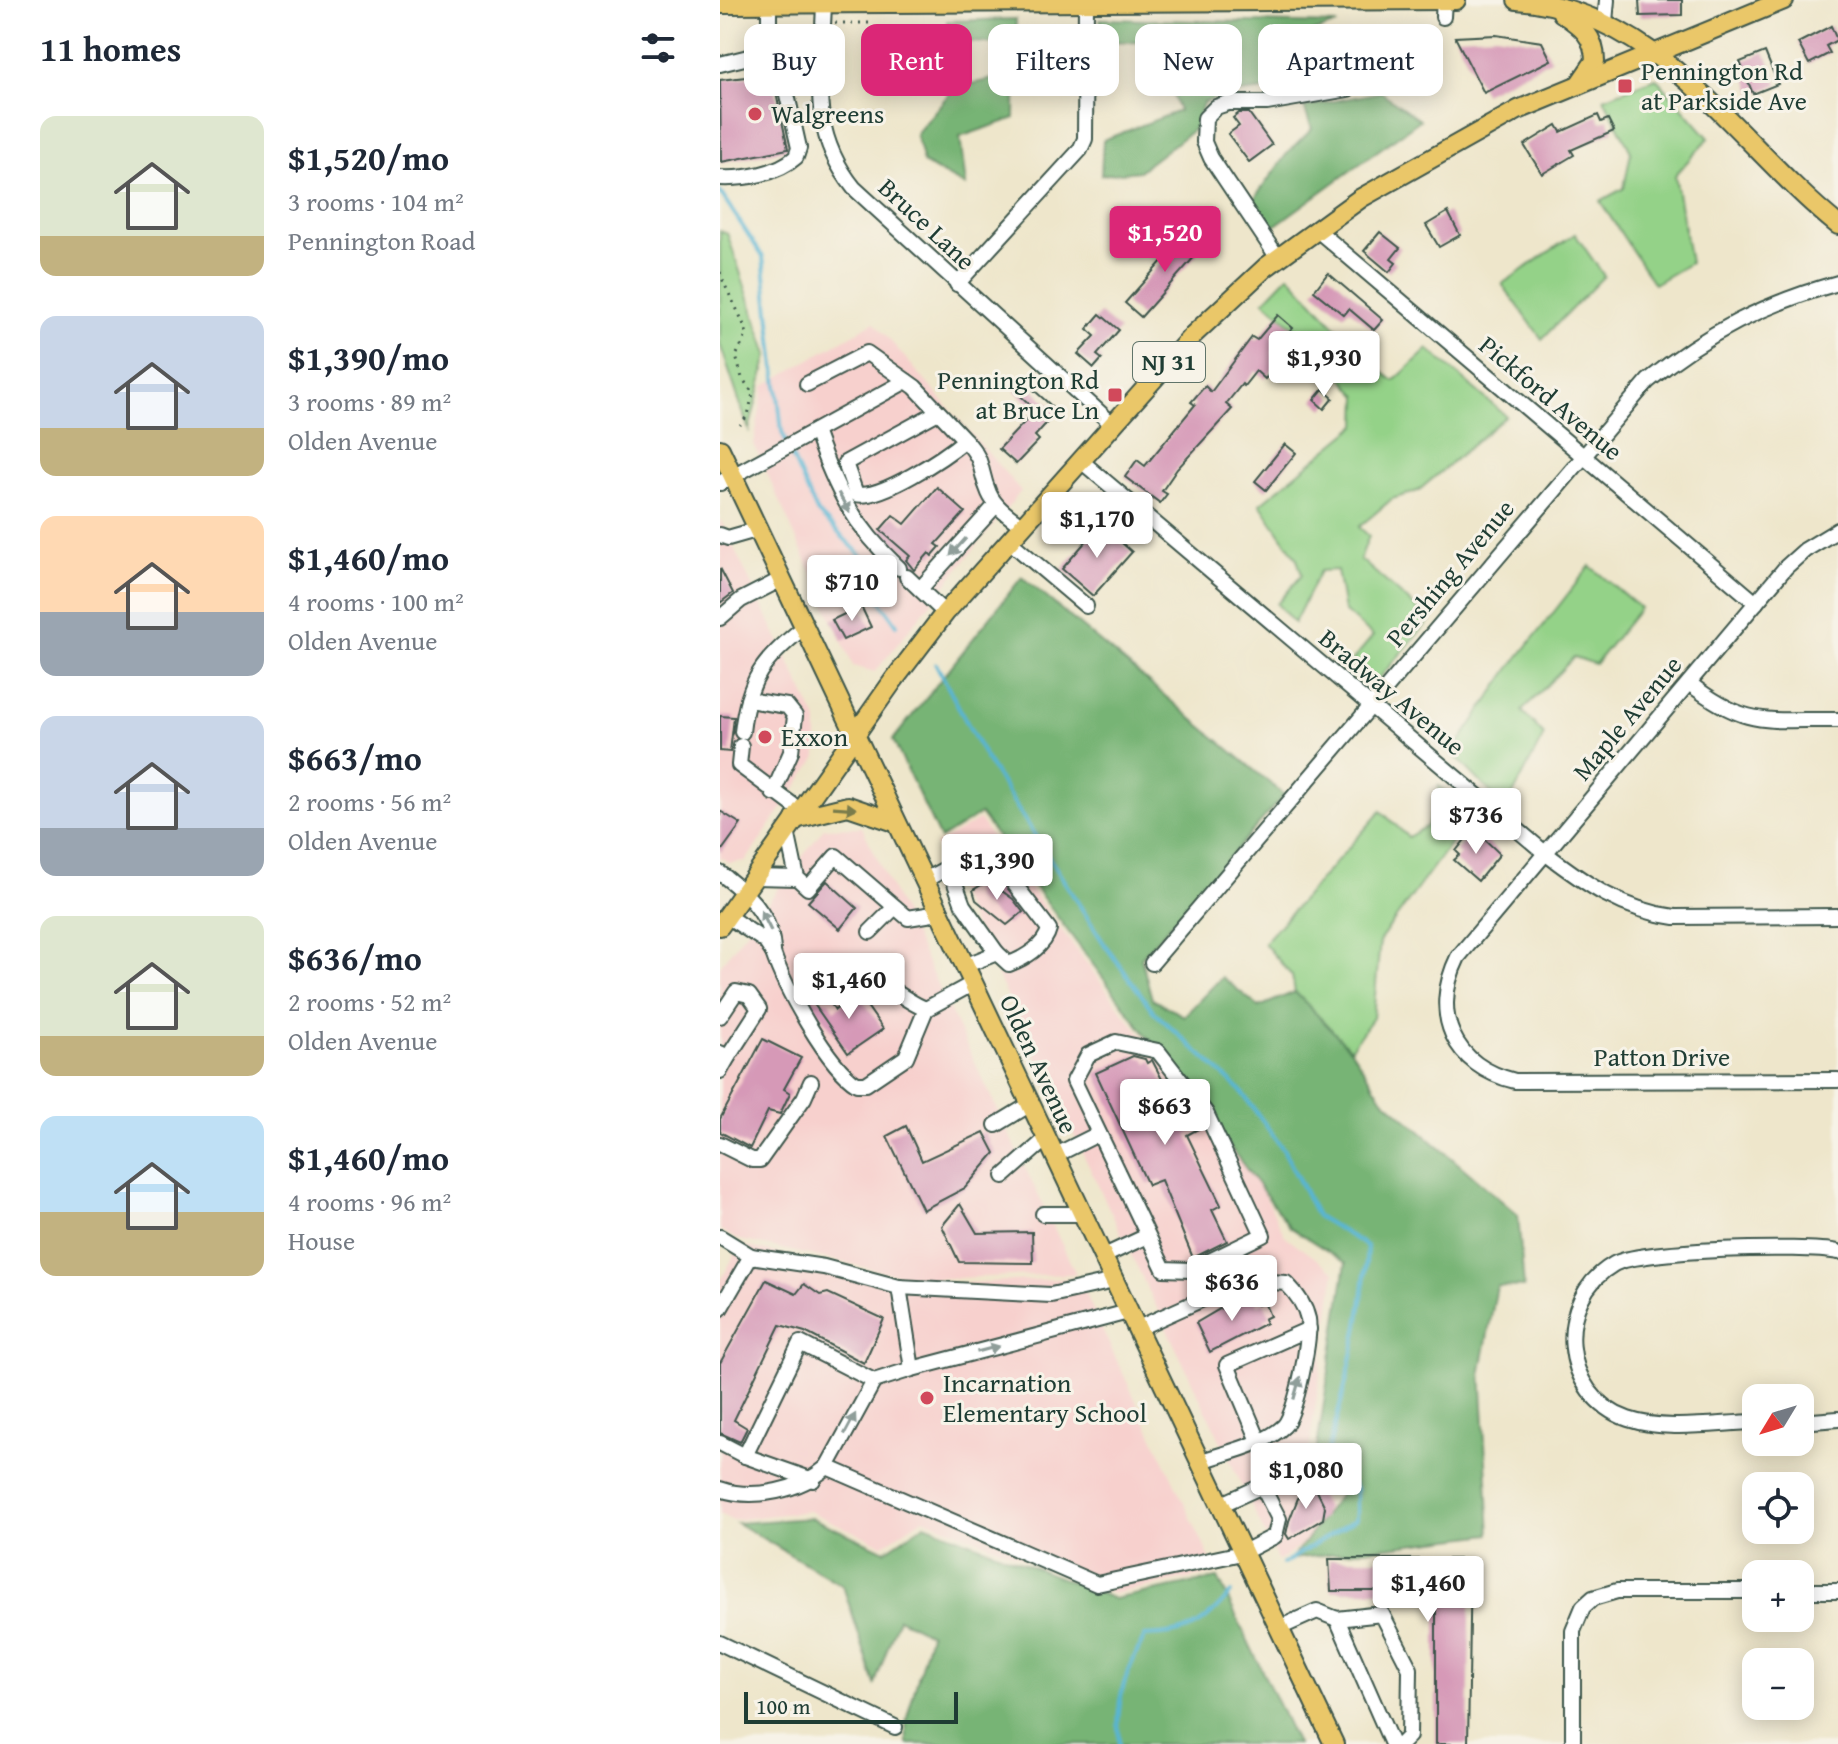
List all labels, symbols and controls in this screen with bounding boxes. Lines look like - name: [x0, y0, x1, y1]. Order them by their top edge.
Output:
- text: 11 homes: [40, 24, 181, 73]
- chip: Buy: [744, 24, 845, 96]
- chip: Rent: [861, 24, 972, 96]
- chip: Filters: [988, 24, 1119, 96]
- chip: New: [1135, 24, 1242, 96]
- chip: Apartment: [1258, 24, 1443, 96]
- icon: filters: [636, 26, 680, 70]
- place label: Pennington Rd at Parkside Ave: [1641, 51, 1807, 120]
- marker: Pennington Rd at Parkside Ave: [1616, 77, 1634, 95]
- place label: Walgreens: [771, 94, 884, 133]
- marker: Walgreens: [746, 105, 764, 123]
- text: $1,520/mo: [288, 133, 449, 182]
- icon: home: [104, 148, 200, 244]
- street label: Bruce Lane: [870, 168, 985, 279]
- text: 3 rooms · 104 m²: [288, 182, 464, 221]
- pin: $1,520: [1100, 206, 1230, 274]
- text: $1,520: [1128, 212, 1202, 251]
- text: Pennington Road: [288, 221, 475, 260]
- street label: Pickford Avenue: [1471, 326, 1632, 470]
- pin: $1,930: [1259, 331, 1389, 399]
- text: $1,390/mo: [288, 333, 449, 382]
- text: $1,930: [1287, 337, 1361, 376]
- road number: NJ 31: [1133, 342, 1205, 382]
- icon: home: [104, 348, 200, 444]
- place label: Pennington Rd at Bruce Ln: [937, 360, 1099, 429]
- text: 3 rooms · 89 m²: [288, 382, 451, 421]
- marker: Pennington Rd at Bruce Ln: [1106, 386, 1124, 404]
- text: Olden Avenue: [288, 421, 437, 460]
- street label: Pershing Avenue: [1376, 490, 1523, 655]
- one-way arrow: [837, 492, 851, 514]
- pin: $1,170: [1032, 492, 1162, 560]
- text: $1,170: [1060, 498, 1134, 537]
- text: $1,460/mo: [288, 533, 449, 582]
- one-way arrow: [949, 537, 967, 556]
- icon: home: [104, 548, 200, 644]
- pin: $710: [805, 555, 899, 623]
- text: $710: [825, 561, 879, 600]
- text: 4 rooms · 100 m²: [288, 582, 464, 621]
- street label: Bradway Avenue: [1311, 619, 1474, 765]
- text: Olden Avenue: [288, 621, 437, 660]
- street label: Maple Avenue: [1563, 647, 1691, 789]
- place label: Exxon: [781, 717, 848, 756]
- marker: Exxon: [756, 728, 774, 746]
- text: $663/mo: [288, 733, 422, 782]
- icon: home: [104, 748, 200, 844]
- text: 2 rooms · 56 m²: [288, 782, 451, 821]
- pin: $736: [1429, 788, 1523, 856]
- text: $736: [1449, 794, 1503, 833]
- one-way arrow: [833, 802, 859, 815]
- text: Olden Avenue: [288, 821, 437, 860]
- pin: $1,390: [932, 834, 1062, 902]
- text: $1,390: [960, 840, 1034, 879]
- one-way arrow: [759, 910, 772, 933]
- text: $636/mo: [288, 933, 422, 982]
- icon: home: [104, 948, 200, 1044]
- pin: $1,460: [784, 953, 914, 1021]
- text: $1,460: [812, 959, 886, 998]
- text: 2 rooms · 52 m²: [288, 982, 451, 1021]
- street label: Olden Avenue: [990, 988, 1089, 1140]
- text: Olden Avenue: [288, 1021, 437, 1060]
- street label: Patton Drive: [1594, 1037, 1730, 1076]
- pin: $663: [1118, 1079, 1212, 1147]
- text: $663: [1138, 1085, 1192, 1124]
- text: $1,460/mo: [288, 1133, 449, 1182]
- icon: home: [104, 1148, 200, 1244]
- text: 4 rooms · 96 m²: [288, 1182, 451, 1221]
- text: House: [288, 1221, 355, 1260]
- pin: $636: [1185, 1255, 1279, 1323]
- text: $636: [1205, 1261, 1259, 1300]
- one-way arrow: [976, 1342, 1000, 1355]
- place label: Incarnation Elementary School: [943, 1363, 1147, 1432]
- one-way arrow: [1292, 1375, 1304, 1400]
- north arrow: [1742, 1384, 1814, 1456]
- map controls: [1742, 1384, 1814, 1720]
- marker: Incarnation Elementary School: [918, 1389, 936, 1407]
- one-way arrow: [844, 1412, 857, 1435]
- pin: $1,080: [1241, 1443, 1371, 1511]
- text: $1,080: [1269, 1449, 1343, 1488]
- button: locate: [1742, 1472, 1814, 1544]
- pin: $1,460: [1363, 1556, 1493, 1624]
- button: +: [1742, 1560, 1814, 1632]
- text: $1,460: [1391, 1562, 1465, 1601]
- button: −: [1742, 1648, 1814, 1720]
- scale bar: [744, 1688, 958, 1724]
- text: 100 m: [756, 1690, 811, 1722]

